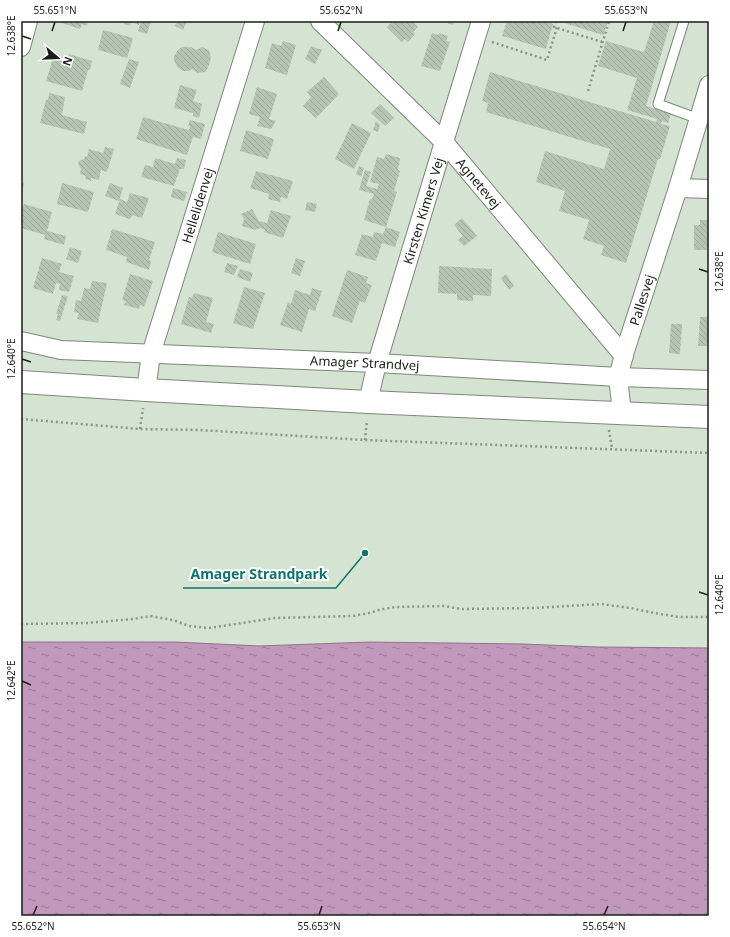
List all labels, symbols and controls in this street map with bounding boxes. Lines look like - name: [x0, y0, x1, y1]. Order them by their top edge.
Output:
- text: 55.651°N: [33, 3, 77, 17]
- text: 55.652°N: [319, 3, 363, 17]
- text: 55.653°N: [604, 3, 648, 17]
- text: 12.638°E: [4, 15, 18, 57]
- north arrow: [38, 38, 78, 78]
- text: N: [59, 55, 76, 68]
- street label: Agnetevej: [452, 154, 505, 212]
- street label: Kirsten Kimers Vej: [398, 155, 448, 266]
- street label: Hellelidenvej: [177, 165, 218, 246]
- text: 12.638°E: [712, 251, 726, 293]
- street label: Pallesvej: [625, 272, 658, 328]
- text: 12.640°E: [4, 338, 18, 380]
- street label: Amager Strandvej: [310, 351, 420, 374]
- callout: Amager Strandpark: [183, 562, 336, 588]
- text: Amager Strandpark: [190, 564, 328, 583]
- text: 12.640°E: [712, 574, 726, 616]
- text: 12.642°E: [4, 660, 18, 702]
- text: 55.652°N: [11, 919, 55, 933]
- text: 55.653°N: [297, 919, 341, 933]
- text: 55.654°N: [582, 919, 626, 933]

